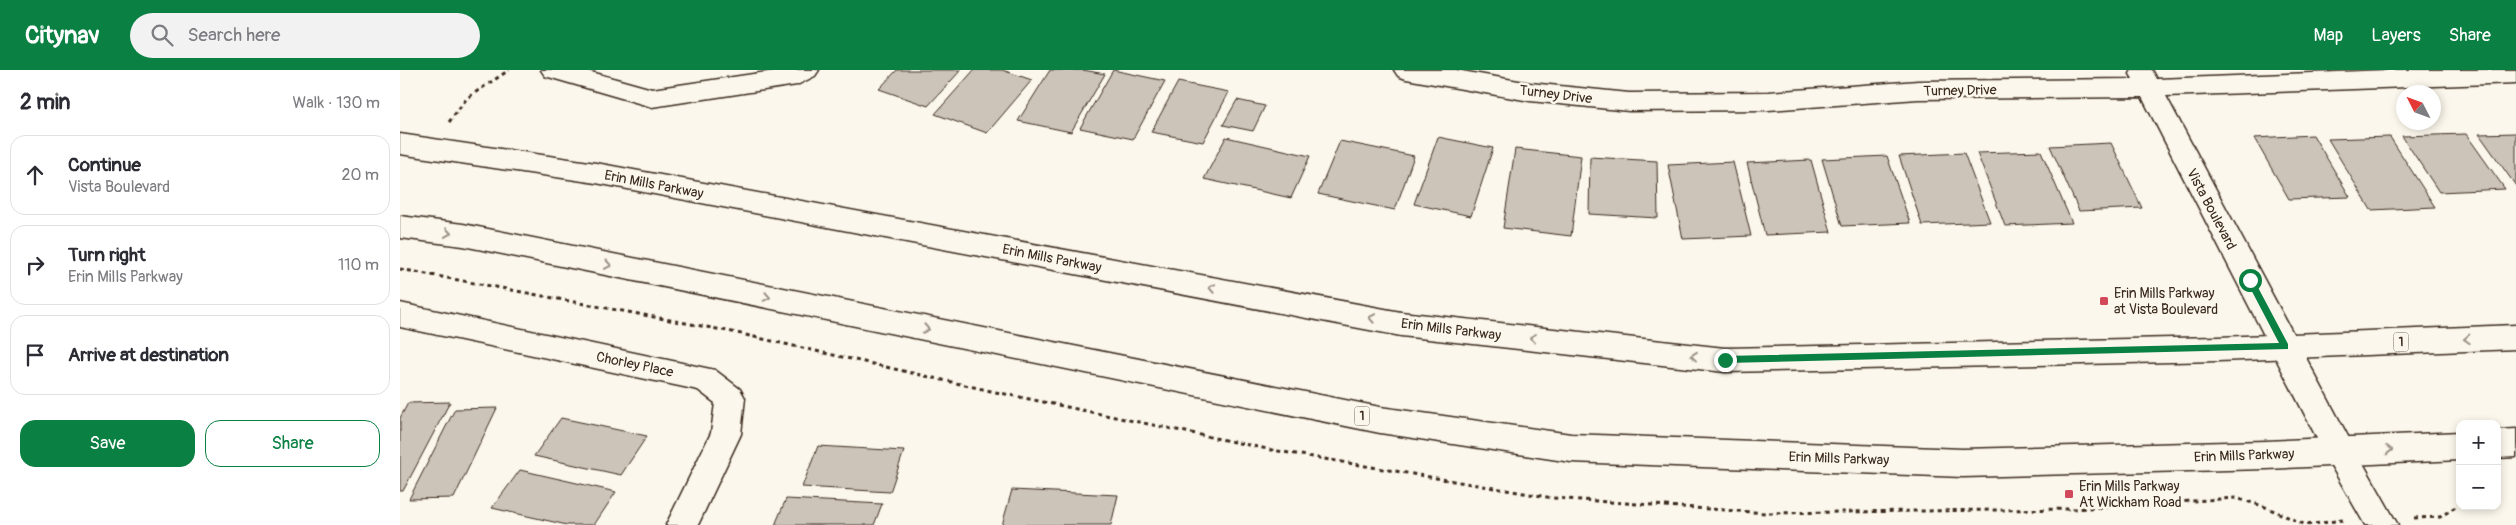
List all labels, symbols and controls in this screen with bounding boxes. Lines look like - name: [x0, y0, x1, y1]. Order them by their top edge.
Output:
- search box: [130, 13, 480, 58]
- text: Citynav: [25, 21, 100, 50]
- icon: search: [148, 21, 176, 49]
- text: Search here: [188, 23, 280, 47]
- text: Map: [2314, 24, 2343, 47]
- text: Layers: [2371, 24, 2421, 47]
- text: Share: [2449, 24, 2491, 47]
- street label: Turney Drive: [1923, 81, 1997, 100]
- street label: Turney Drive: [1519, 82, 1593, 107]
- north arrow: [2396, 85, 2441, 130]
- text: 2 min: [20, 89, 70, 116]
- text: Walk · 130 m: [293, 93, 380, 113]
- text: Continue: [68, 153, 141, 177]
- icon: ahead: [21, 161, 49, 189]
- text: 20 m: [341, 165, 379, 185]
- street label: Vista Boulevard: [2183, 166, 2240, 253]
- street label: Erin Mills Parkway: [603, 167, 705, 202]
- text: Vista Boulevard: [68, 177, 170, 197]
- one-way arrow: [444, 228, 453, 238]
- street label: Erin Mills Parkway: [1001, 241, 1103, 276]
- text: Turn right: [68, 243, 146, 267]
- icon: right: [21, 251, 49, 279]
- text: 110 m: [338, 255, 379, 275]
- one-way arrow: [603, 259, 612, 269]
- text: Erin Mills Parkway: [68, 267, 183, 287]
- route start: [2239, 269, 2262, 292]
- one-way arrow: [1207, 283, 1216, 294]
- place label: Erin Mills Parkway at Vista Boulevard: [2114, 285, 2218, 318]
- one-way arrow: [763, 291, 772, 301]
- marker: Erin Mills Parkway at Vista Boulevard: [2098, 295, 2110, 307]
- one-way arrow: [1367, 313, 1376, 324]
- street label: Erin Mills Parkway: [1400, 315, 1502, 344]
- one-way arrow: [922, 323, 931, 333]
- road number: 1: [2394, 332, 2408, 352]
- one-way arrow: [1528, 333, 1536, 344]
- one-way arrow: [2463, 333, 2471, 344]
- icon: arrive: [21, 341, 49, 369]
- text: Arrive at destination: [68, 343, 229, 367]
- street label: Chorley Place: [595, 348, 675, 381]
- route end: [1714, 349, 1737, 372]
- one-way arrow: [1690, 351, 1698, 362]
- road number: 1: [1354, 406, 1370, 426]
- button: Save: [20, 420, 195, 467]
- button: Share: [205, 420, 380, 467]
- map controls: [2456, 420, 2501, 510]
- button: +: [2456, 420, 2501, 465]
- street label: Erin Mills Parkway: [2193, 445, 2295, 466]
- one-way arrow: [2386, 445, 2393, 455]
- street label: Erin Mills Parkway: [1788, 448, 1890, 469]
- button: −: [2456, 465, 2501, 510]
- place label: Erin Mills Parkway At Wickham Road: [2079, 478, 2182, 511]
- marker: Erin Mills Parkway At Wickham Road: [2063, 488, 2075, 500]

